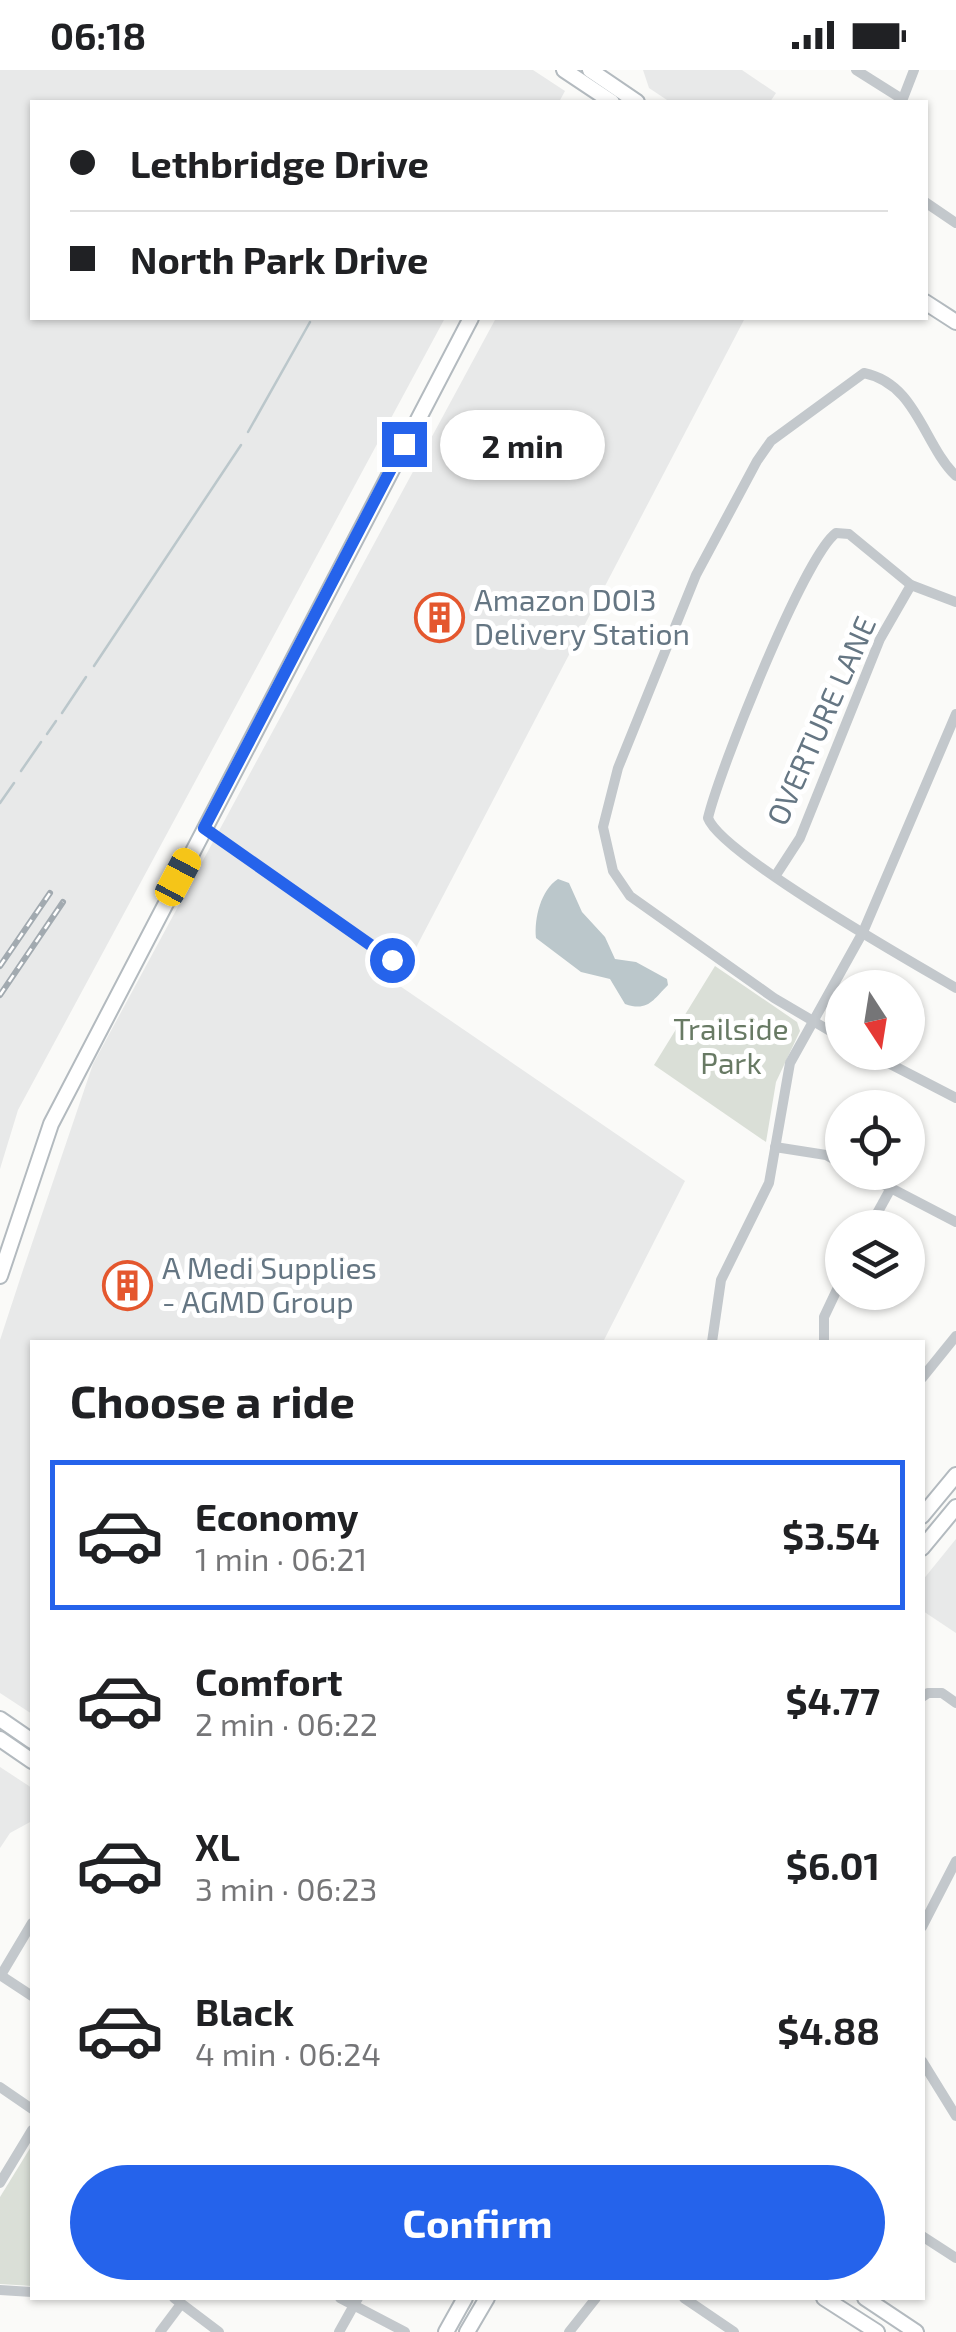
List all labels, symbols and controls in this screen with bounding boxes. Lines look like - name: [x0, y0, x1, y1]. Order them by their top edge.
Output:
- text: 06:18: [50, 12, 146, 58]
- text: Lethbridge Drive: [130, 140, 429, 186]
- text: North Park Drive: [130, 236, 428, 282]
- callout: 2 min: [439, 409, 604, 479]
- route end: [382, 422, 427, 467]
- text: 2 min: [482, 426, 563, 464]
- place label: Amazon DOI3 Delivery Station: [474, 581, 690, 651]
- building icon: Amazon DOI3 Delivery Station: [413, 592, 465, 644]
- street label: OVERTURE LANE: [758, 610, 882, 830]
- car: [151, 843, 205, 911]
- route start: [370, 938, 415, 983]
- north arrow: [825, 970, 925, 1070]
- map controls: [825, 970, 925, 1310]
- park label: Trailside Park: [673, 1010, 789, 1080]
- button: locate: [825, 1090, 925, 1190]
- button: layers: [825, 1210, 925, 1310]
- place label: A Medi Supplies - AGMD Group: [162, 1249, 377, 1319]
- building icon: A Medi Supplies - AGMD Group: [101, 1260, 153, 1312]
- text: Choose a ride: [70, 1373, 355, 1427]
- icon: car: [75, 1490, 165, 1580]
- text: Economy: [195, 1493, 359, 1539]
- text: $3.54: [782, 1512, 880, 1558]
- text: 1 min · 06:21: [195, 1539, 367, 1577]
- icon: car: [75, 1655, 165, 1745]
- text: Comfort: [195, 1658, 343, 1704]
- text: $4.77: [786, 1677, 880, 1723]
- text: 2 min · 06:22: [195, 1704, 378, 1742]
- icon: car: [75, 1820, 165, 1910]
- text: XL: [195, 1823, 240, 1869]
- text: $6.01: [786, 1842, 880, 1888]
- text: 3 min · 06:23: [195, 1869, 377, 1907]
- icon: car: [75, 1985, 165, 2075]
- text: Black: [195, 1988, 294, 2034]
- text: $4.88: [777, 2007, 880, 2053]
- text: 4 min · 06:24: [195, 2034, 381, 2072]
- button: Confirm: [70, 2165, 885, 2280]

